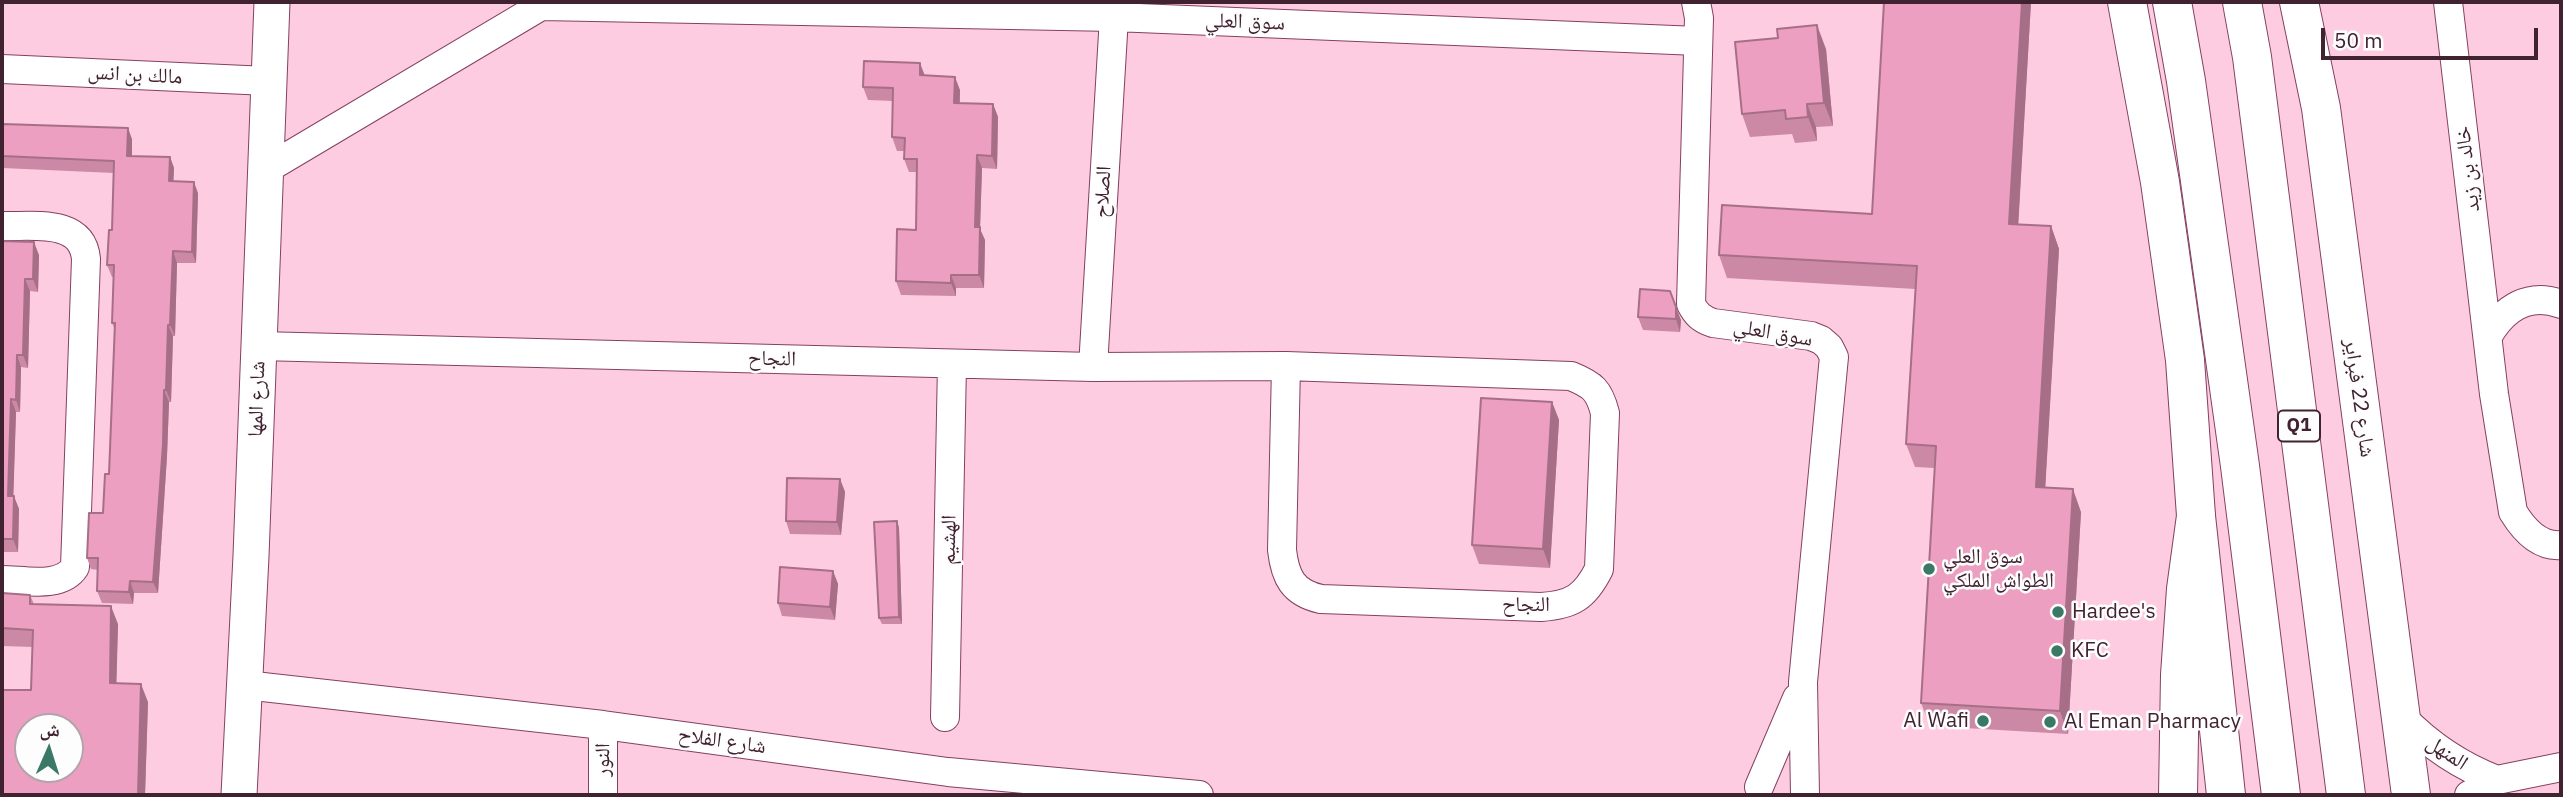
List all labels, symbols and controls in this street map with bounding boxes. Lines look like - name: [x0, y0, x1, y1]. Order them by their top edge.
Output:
- street label: سوق العلي: [1205, 8, 1285, 36]
- scale bar: [2325, 14, 2542, 58]
- text: 50 m: [2334, 26, 2383, 54]
- street label: مالك بن انس: [87, 60, 183, 90]
- street label: خالد بن زيد: [2450, 125, 2486, 213]
- street label: الصلاح: [1089, 165, 1117, 219]
- street label: سوق العلي: [1731, 314, 1815, 352]
- street label: شارع 22 فبراير: [2338, 337, 2380, 459]
- street label: النجاح: [748, 346, 796, 372]
- street label: شارع المها: [243, 360, 271, 438]
- road number: Q1: [2278, 410, 2320, 442]
- street label: الهشيم: [936, 515, 962, 565]
- place label: سوق العلي الطواش الملكي: [1943, 544, 2054, 594]
- marker: سوق العلي الطواش الملكي: [1921, 561, 1937, 577]
- street label: النجاح: [1502, 592, 1550, 618]
- place label: Hardee's: [2072, 599, 2156, 625]
- marker: Hardee's: [2050, 604, 2066, 620]
- place label: KFC: [2071, 638, 2109, 664]
- marker: KFC: [2049, 643, 2065, 659]
- place label: Al Wafi: [1903, 708, 1969, 734]
- place label: Al Eman Pharmacy: [2064, 709, 2241, 735]
- north arrow: [14, 713, 84, 783]
- marker: Al Wafi: [1975, 713, 1991, 729]
- marker: Al Eman Pharmacy: [2042, 714, 2058, 730]
- text: ش: [39, 717, 61, 742]
- street label: شارع الفلاح: [676, 722, 768, 760]
- street label: المنهل: [2421, 730, 2473, 776]
- street label: النور: [590, 743, 616, 777]

